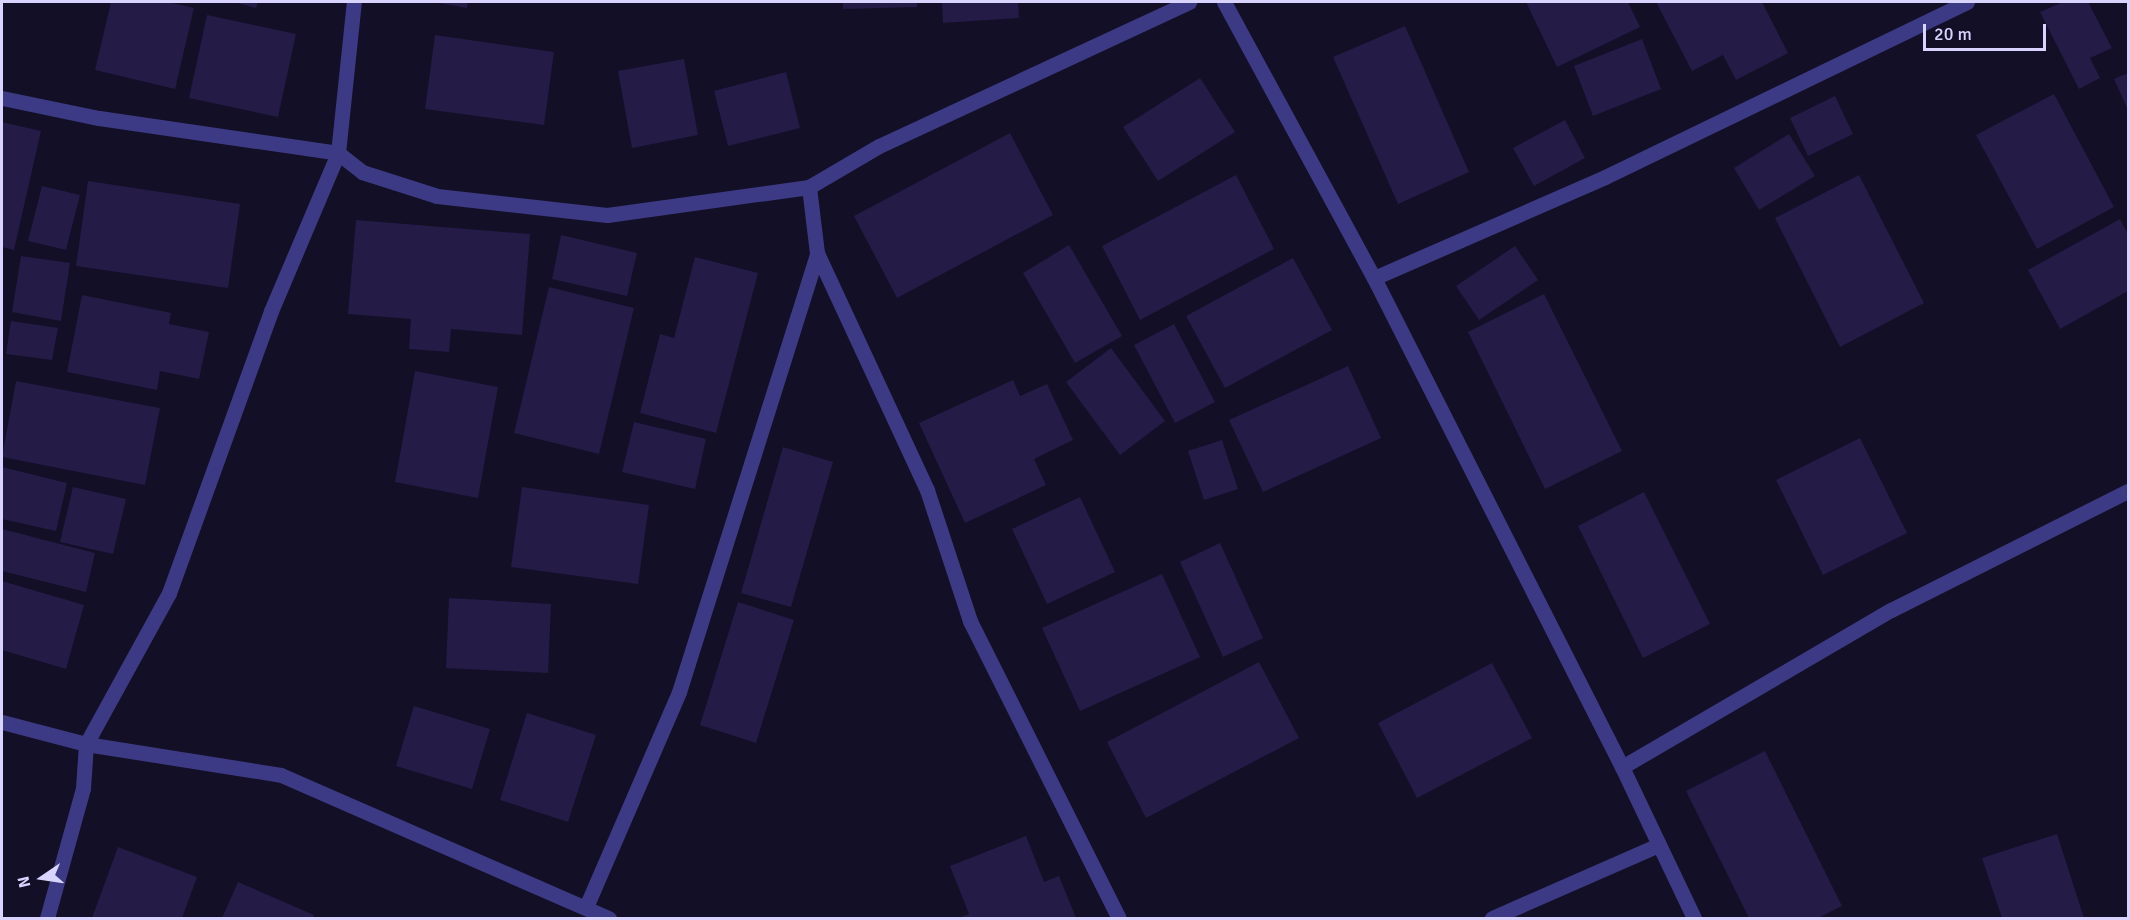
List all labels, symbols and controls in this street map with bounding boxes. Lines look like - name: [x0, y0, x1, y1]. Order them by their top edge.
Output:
- scale bar: [1926, 12, 2049, 50]
- text: 20 m: [1934, 23, 1972, 45]
- north arrow: [12, 848, 72, 908]
- text: N: [13, 874, 35, 890]

